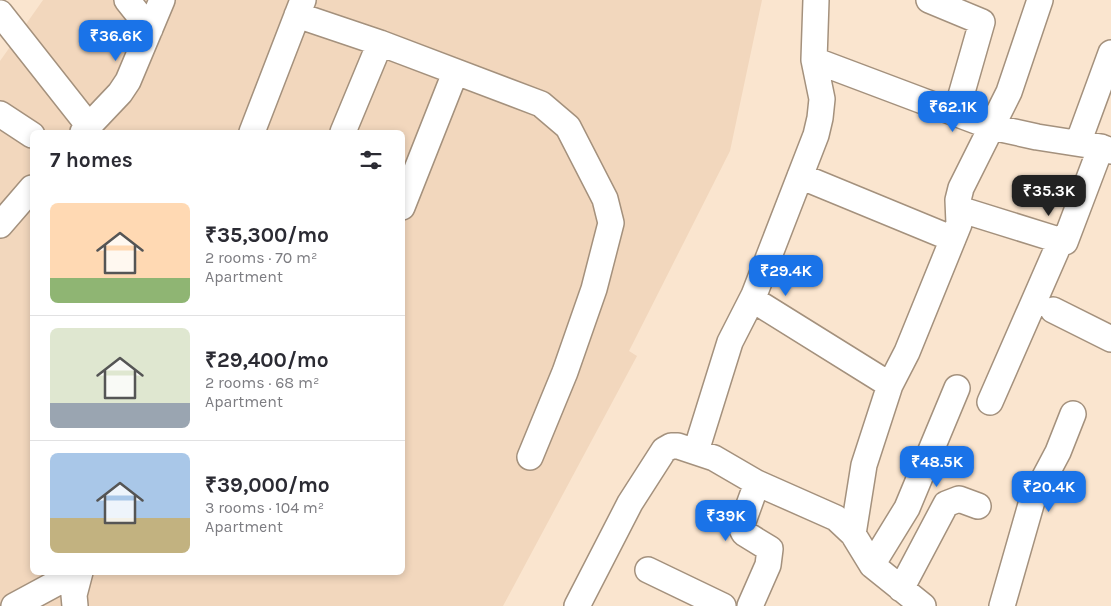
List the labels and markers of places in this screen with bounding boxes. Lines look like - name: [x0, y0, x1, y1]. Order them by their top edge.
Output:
- pin: ₹36.6K: [75, 20, 157, 62]
- pin: ₹62.1K: [912, 90, 994, 133]
- pin: ₹35.3K: [1008, 174, 1090, 217]
- pin: ₹29.4K: [745, 254, 827, 297]
- pin: ₹48.5K: [896, 446, 978, 488]
- pin: ₹20.4K: [1008, 470, 1090, 513]
- pin: ₹39K: [696, 500, 756, 542]

